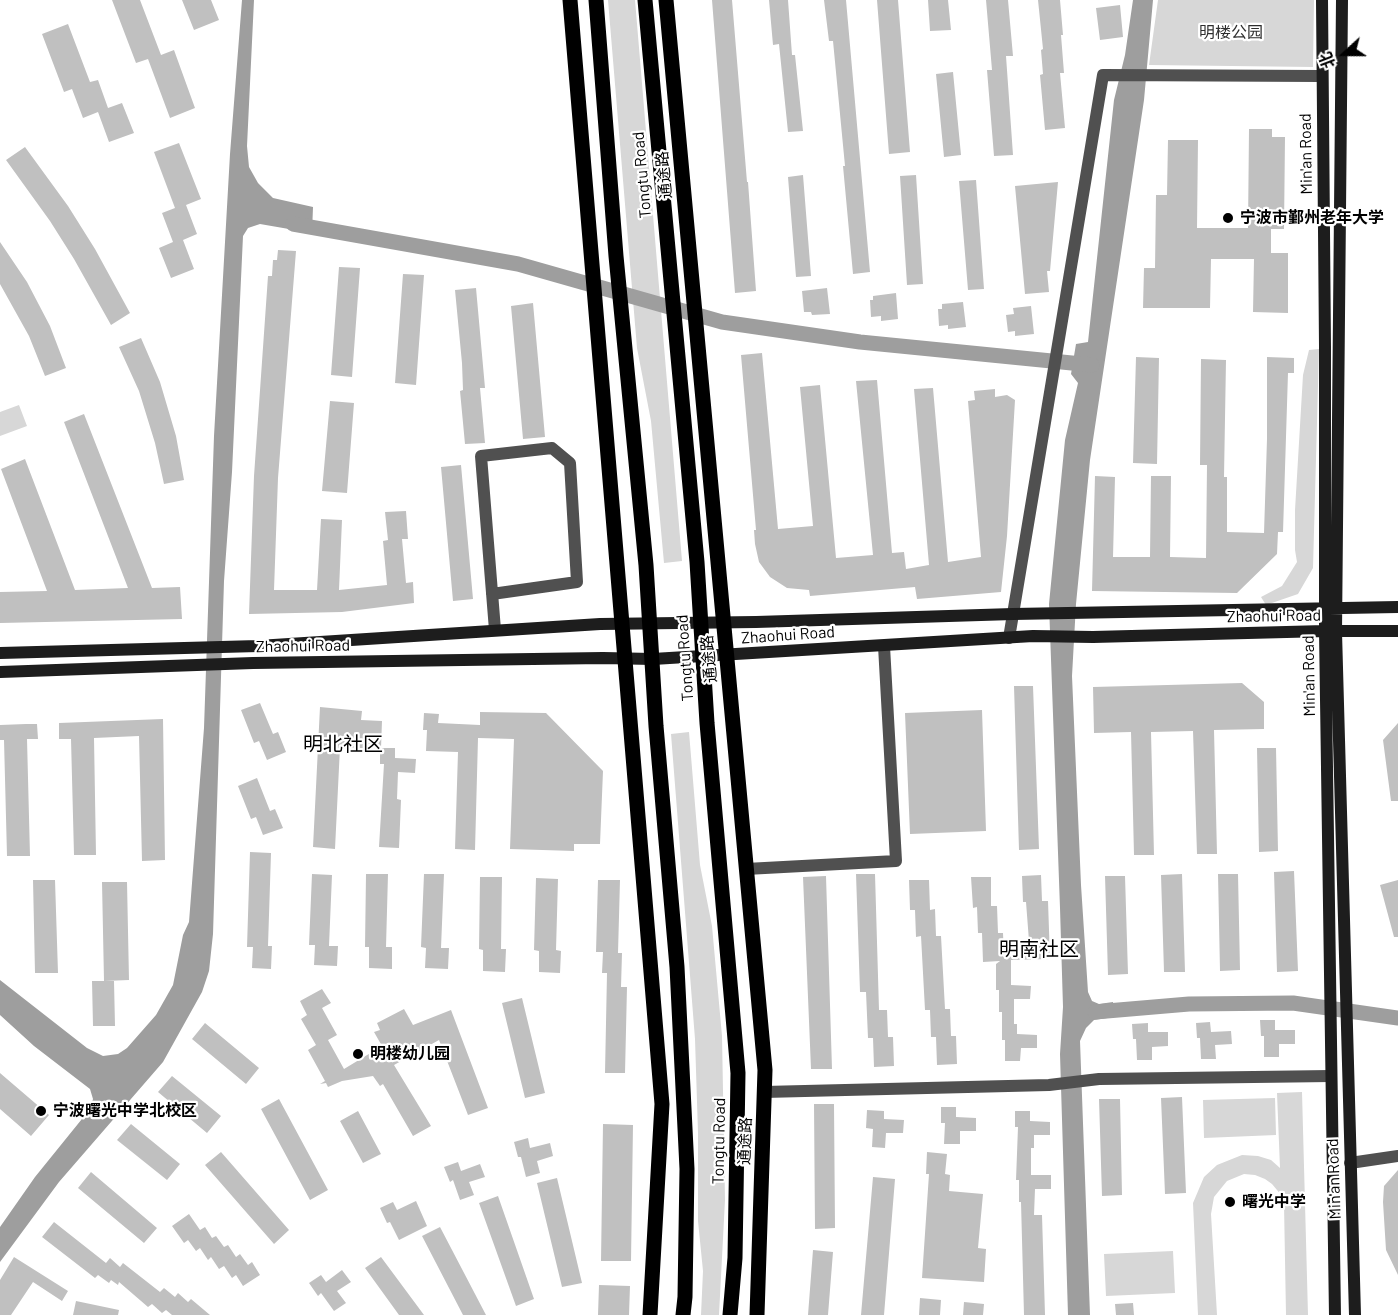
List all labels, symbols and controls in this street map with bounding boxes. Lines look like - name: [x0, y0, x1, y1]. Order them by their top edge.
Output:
- park label: 明楼公园: [1199, 23, 1263, 43]
- north arrow: [1314, 24, 1374, 84]
- text: 北: [1315, 50, 1338, 72]
- street label: Min'an Road: [1296, 113, 1316, 195]
- street label: Tongtu Road: [629, 131, 655, 219]
- street label: 通途路: [652, 150, 676, 200]
- place label: 宁波市鄞州老年大学: [1240, 208, 1384, 228]
- marker: 宁波市鄞州老年大学: [1221, 211, 1235, 225]
- street label: Zhaohui Road: [1227, 606, 1321, 626]
- street label: Tongtu Road: [672, 614, 698, 702]
- street label: Zhaohui Road: [740, 622, 836, 648]
- street label: 通途路: [697, 634, 721, 684]
- street label: Min'an Road: [1299, 635, 1319, 717]
- street label: Zhaohui Road: [256, 636, 350, 656]
- district label: 明北社区: [303, 732, 383, 756]
- district label: 明南社区: [999, 937, 1079, 961]
- place label: 明楼幼儿园: [370, 1044, 450, 1064]
- marker: 明楼幼儿园: [351, 1047, 365, 1061]
- street label: Tongtu Road: [709, 1097, 729, 1185]
- place label: 宁波曙光中学北校区: [53, 1101, 197, 1121]
- marker: 宁波曙光中学北校区: [34, 1104, 48, 1118]
- street label: 通途路: [735, 1117, 755, 1165]
- street label: Min'an Road: [1323, 1138, 1345, 1220]
- place label: 曙光中学: [1242, 1192, 1306, 1212]
- marker: 曙光中学: [1223, 1195, 1237, 1209]

